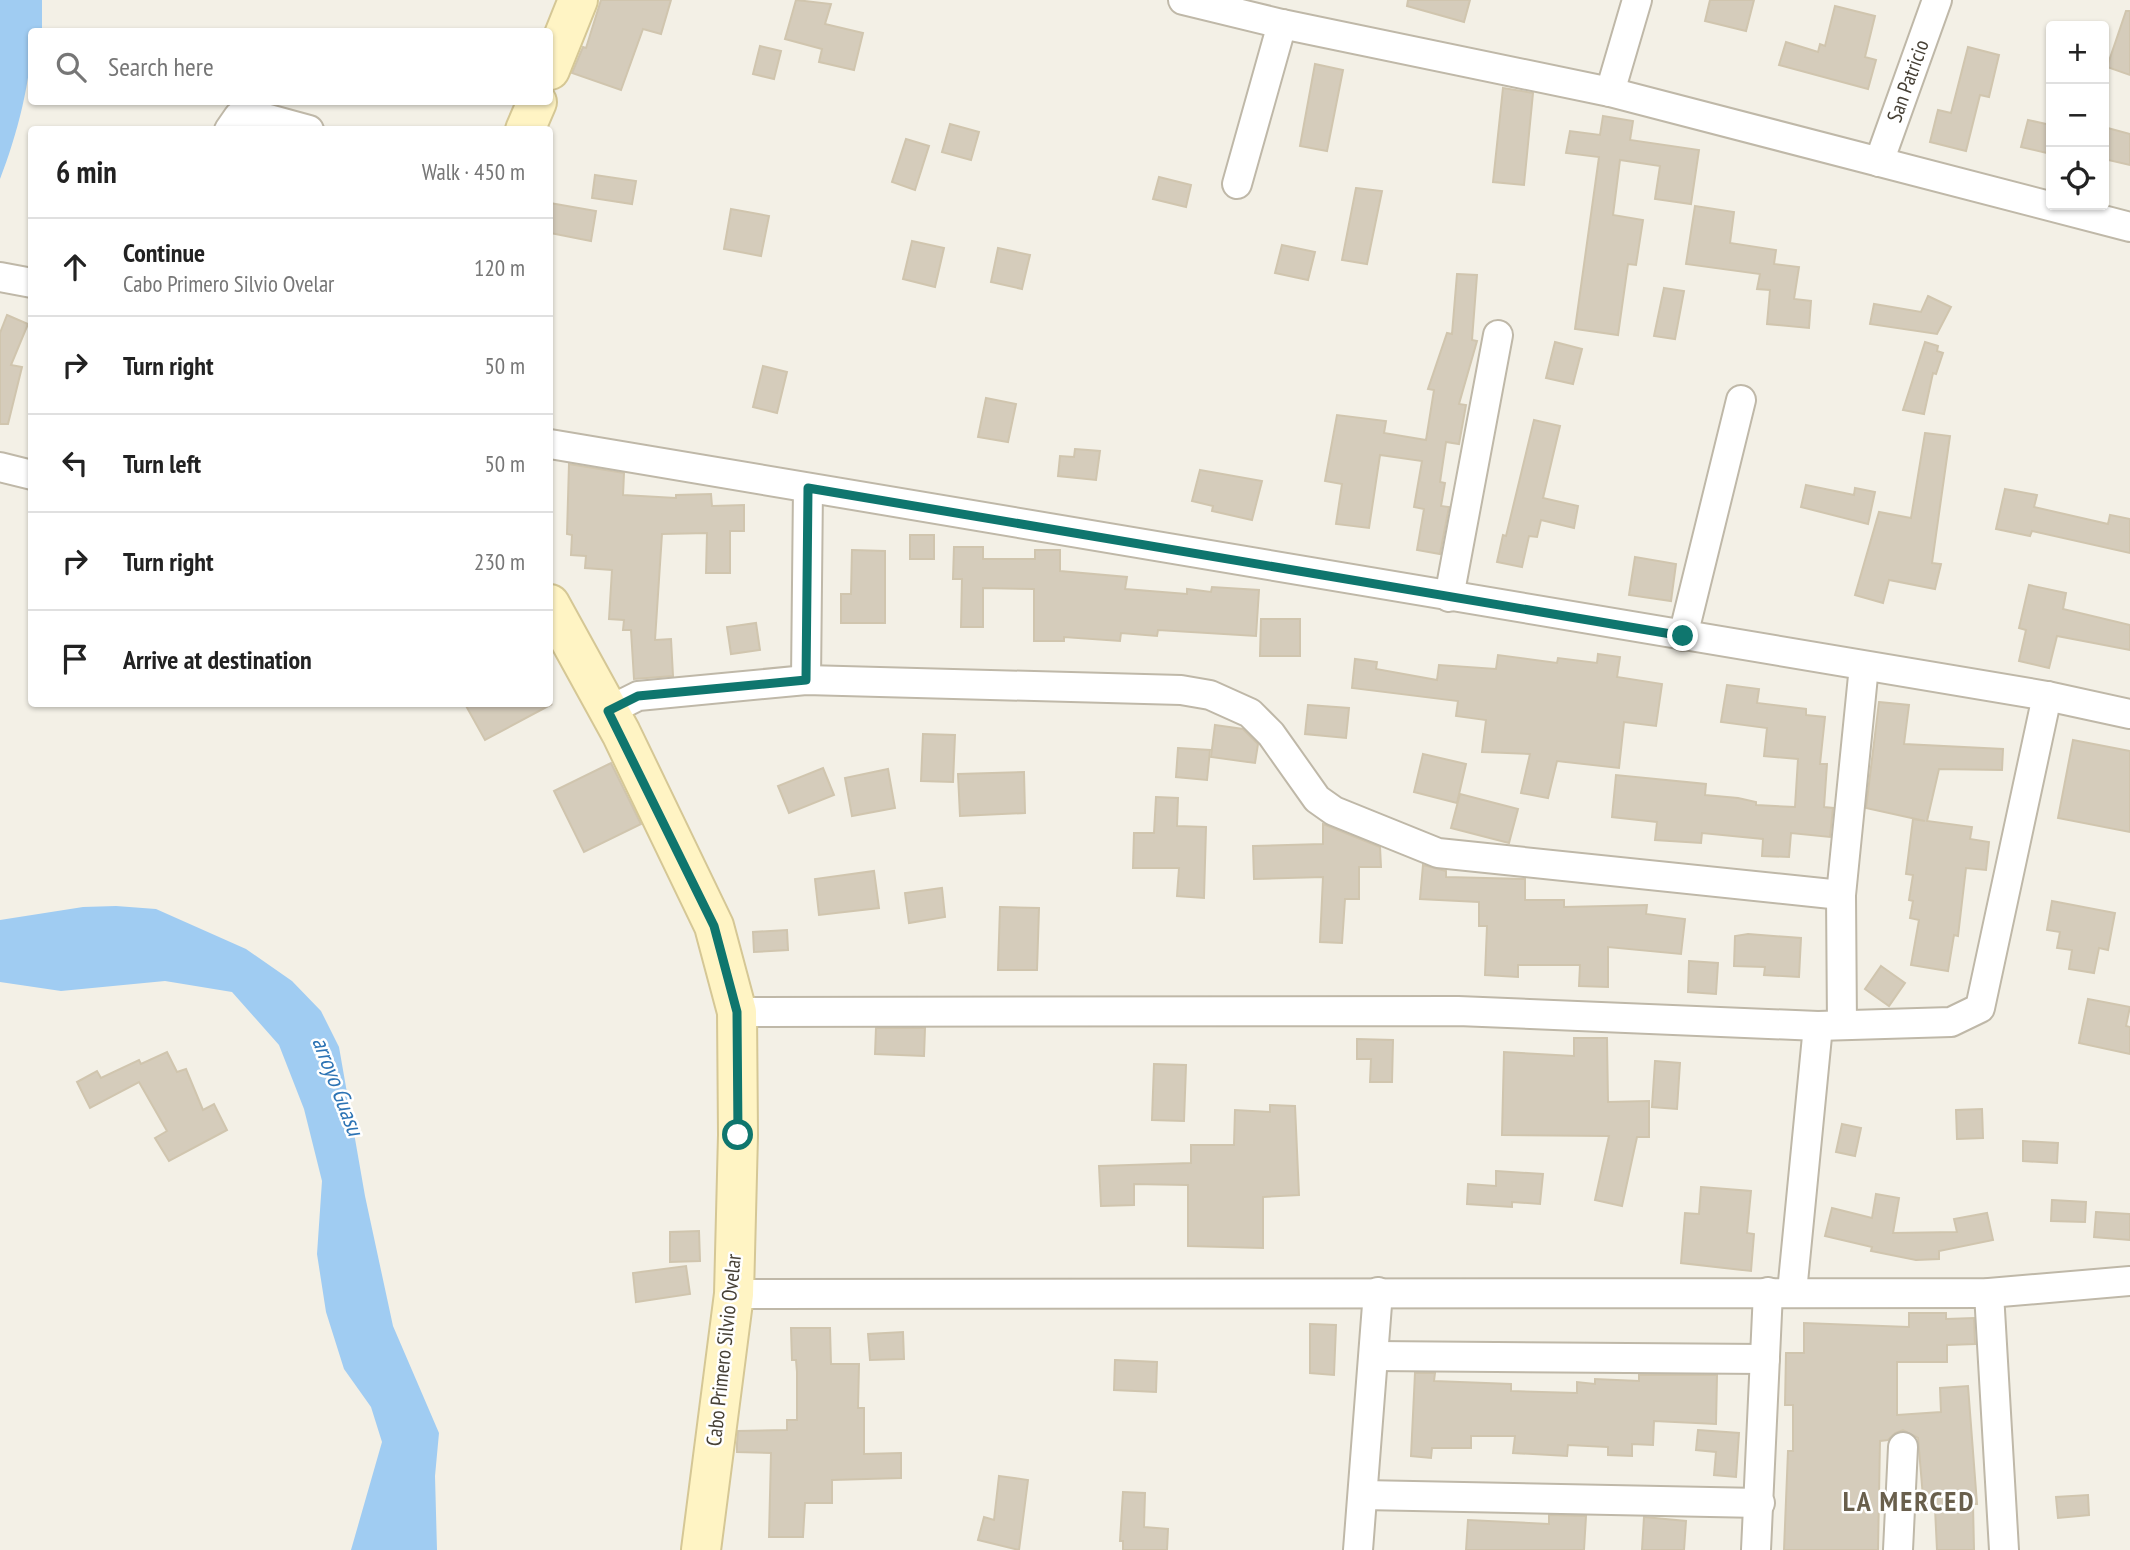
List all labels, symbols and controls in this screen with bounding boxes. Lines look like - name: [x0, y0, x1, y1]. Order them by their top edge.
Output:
- map controls: [2046, 21, 2109, 210]
- button: +: [2046, 21, 2109, 84]
- search box: [28, 28, 553, 105]
- street label: San Patricio: [1880, 36, 1935, 126]
- icon: search: [52, 48, 90, 86]
- text: Search here: [108, 50, 214, 83]
- button: −: [2046, 84, 2109, 147]
- button: locate: [2046, 147, 2109, 210]
- text: 6 min: [56, 152, 117, 191]
- text: Walk · 450 m: [422, 157, 525, 186]
- text: Continue: [123, 236, 205, 269]
- icon: ahead: [56, 248, 94, 286]
- text: 120 m: [474, 253, 525, 282]
- text: Cabo Primero Silvio Ovelar: [123, 269, 334, 298]
- icon: right: [56, 346, 94, 384]
- text: Turn right: [123, 349, 214, 382]
- text: 50 m: [484, 351, 525, 380]
- icon: left: [56, 444, 94, 482]
- text: Turn left: [123, 447, 201, 480]
- text: 50 m: [484, 449, 525, 478]
- icon: right: [56, 542, 94, 580]
- text: Turn right: [123, 545, 214, 578]
- text: 230 m: [474, 547, 525, 576]
- route end: [1667, 620, 1698, 651]
- icon: arrive: [56, 640, 94, 678]
- text: Arrive at destination: [123, 643, 312, 676]
- water label: arroyo Guasu: [306, 1032, 371, 1141]
- route start: [722, 1119, 753, 1150]
- street label: Cabo Primero Silvio Ovelar: [700, 1252, 747, 1447]
- district label: LA MERCED: [1843, 1482, 1975, 1519]

